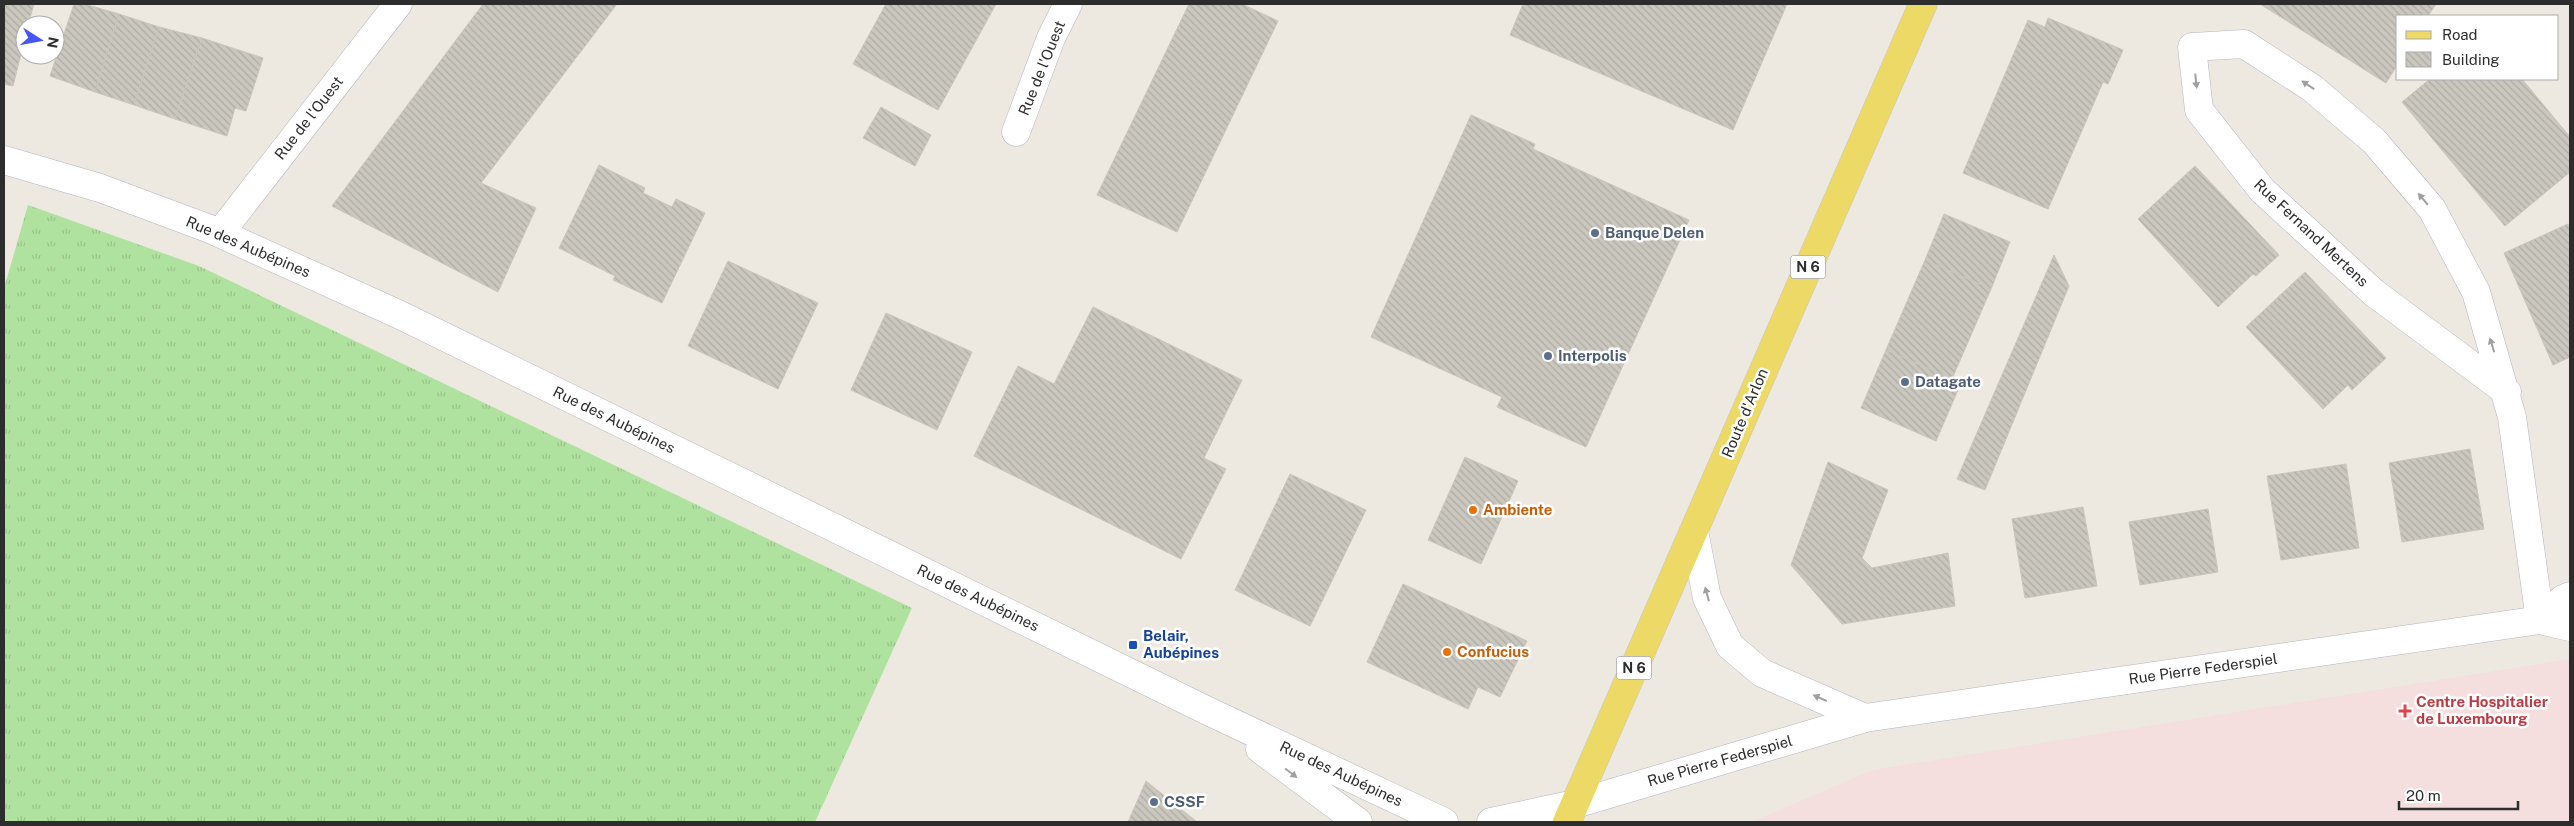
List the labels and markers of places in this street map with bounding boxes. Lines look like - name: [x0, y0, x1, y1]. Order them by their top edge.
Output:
- place label: Banque Delen: [1605, 224, 1704, 241]
- marker: Banque Delen: [1589, 227, 1601, 239]
- place label: Interpolis: [1558, 347, 1627, 364]
- marker: Interpolis: [1542, 350, 1554, 362]
- place label: Datagate: [1915, 373, 1981, 390]
- marker: Datagate: [1899, 376, 1911, 388]
- place label: Ambiente: [1483, 501, 1552, 518]
- marker: Ambiente: [1467, 504, 1479, 516]
- place label: Belair, Aubépines: [1143, 627, 1219, 661]
- marker: Belair, Aubépines: [1127, 639, 1139, 651]
- place label: Confucius: [1457, 643, 1529, 660]
- marker: Confucius: [1441, 646, 1453, 658]
- place label: Centre Hospitalier de Luxembourg: [2416, 693, 2548, 727]
- marker: Centre Hospitalier de Luxembourg: [2398, 704, 2412, 718]
- place label: CSSF: [1164, 793, 1205, 810]
- marker: CSSF: [1148, 796, 1160, 808]

